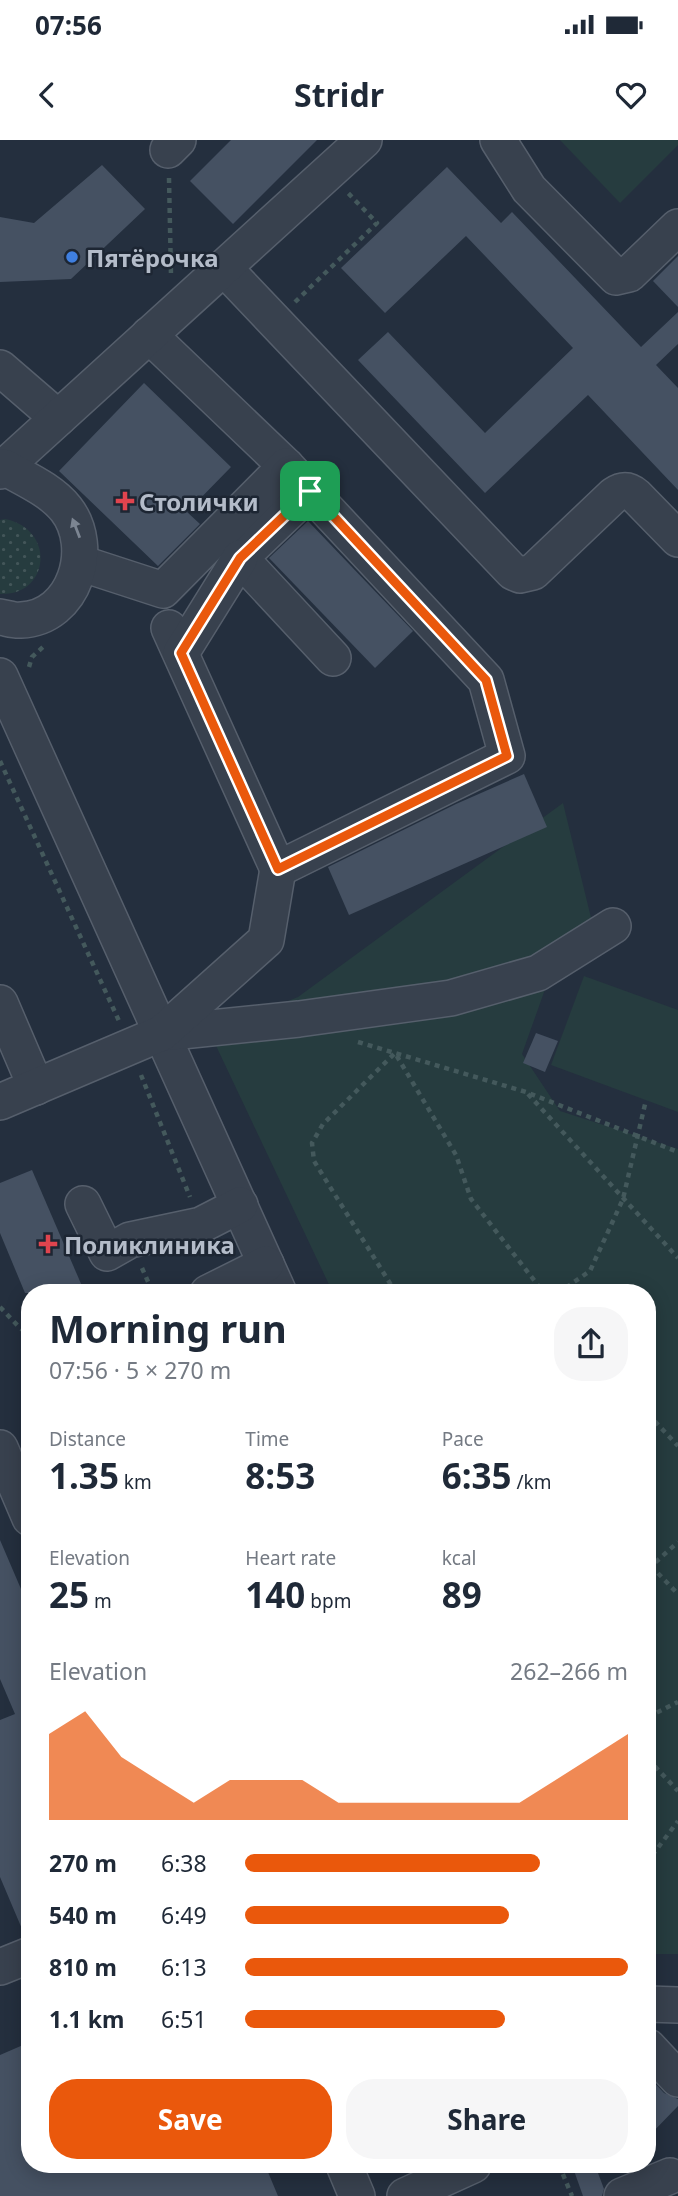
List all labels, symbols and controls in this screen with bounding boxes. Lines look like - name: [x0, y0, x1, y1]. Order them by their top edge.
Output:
- text: 07:56: [35, 7, 102, 43]
- text: Stridr: [294, 73, 384, 116]
- icon: back: [28, 76, 66, 114]
- icon: heart: [612, 76, 650, 114]
- place label: Пятёрочка: [86, 241, 219, 274]
- marker: Пятёрочка: [64, 249, 80, 265]
- pin: [280, 461, 340, 521]
- icon: arrive: [291, 472, 329, 510]
- place label: Столички: [139, 485, 259, 518]
- marker: Столички: [117, 493, 133, 509]
- one-way arrow: [70, 518, 81, 539]
- place label: Поликлиника: [64, 1228, 235, 1261]
- marker: Поликлиника: [38, 1234, 58, 1254]
- text: Morning run: [49, 1302, 287, 1354]
- button: share: [554, 1307, 628, 1381]
- text: 07:56 · 5 × 270 m: [49, 1354, 231, 1386]
- text: Distance: [49, 1426, 126, 1452]
- text: Time: [245, 1426, 289, 1452]
- text: Pace: [442, 1426, 484, 1452]
- text: 1.35: [49, 1452, 119, 1499]
- text: 8:53: [245, 1452, 315, 1499]
- text: 6:35: [442, 1452, 512, 1499]
- text: km: [119, 1469, 152, 1495]
- text: /km: [512, 1469, 551, 1495]
- text: Elevation: [49, 1545, 130, 1571]
- text: Heart rate: [245, 1545, 336, 1571]
- text: kcal: [442, 1545, 476, 1571]
- text: 25: [49, 1571, 89, 1618]
- text: 140: [245, 1571, 305, 1618]
- text: 89: [442, 1571, 482, 1618]
- text: m: [89, 1588, 112, 1614]
- text: bpm: [305, 1588, 351, 1614]
- text: Elevation: [49, 1655, 147, 1687]
- text: 262–266 m: [510, 1655, 628, 1687]
- text: 270 m: [49, 1847, 117, 1879]
- text: 6:38: [161, 1847, 207, 1879]
- text: 540 m: [49, 1899, 117, 1931]
- text: 6:49: [161, 1899, 207, 1931]
- text: 810 m: [49, 1951, 117, 1983]
- text: 6:13: [161, 1951, 207, 1983]
- text: 1.1 km: [49, 2003, 124, 2035]
- text: 6:51: [161, 2003, 207, 2035]
- button: Save: [49, 2079, 332, 2159]
- button: Share: [346, 2079, 628, 2159]

